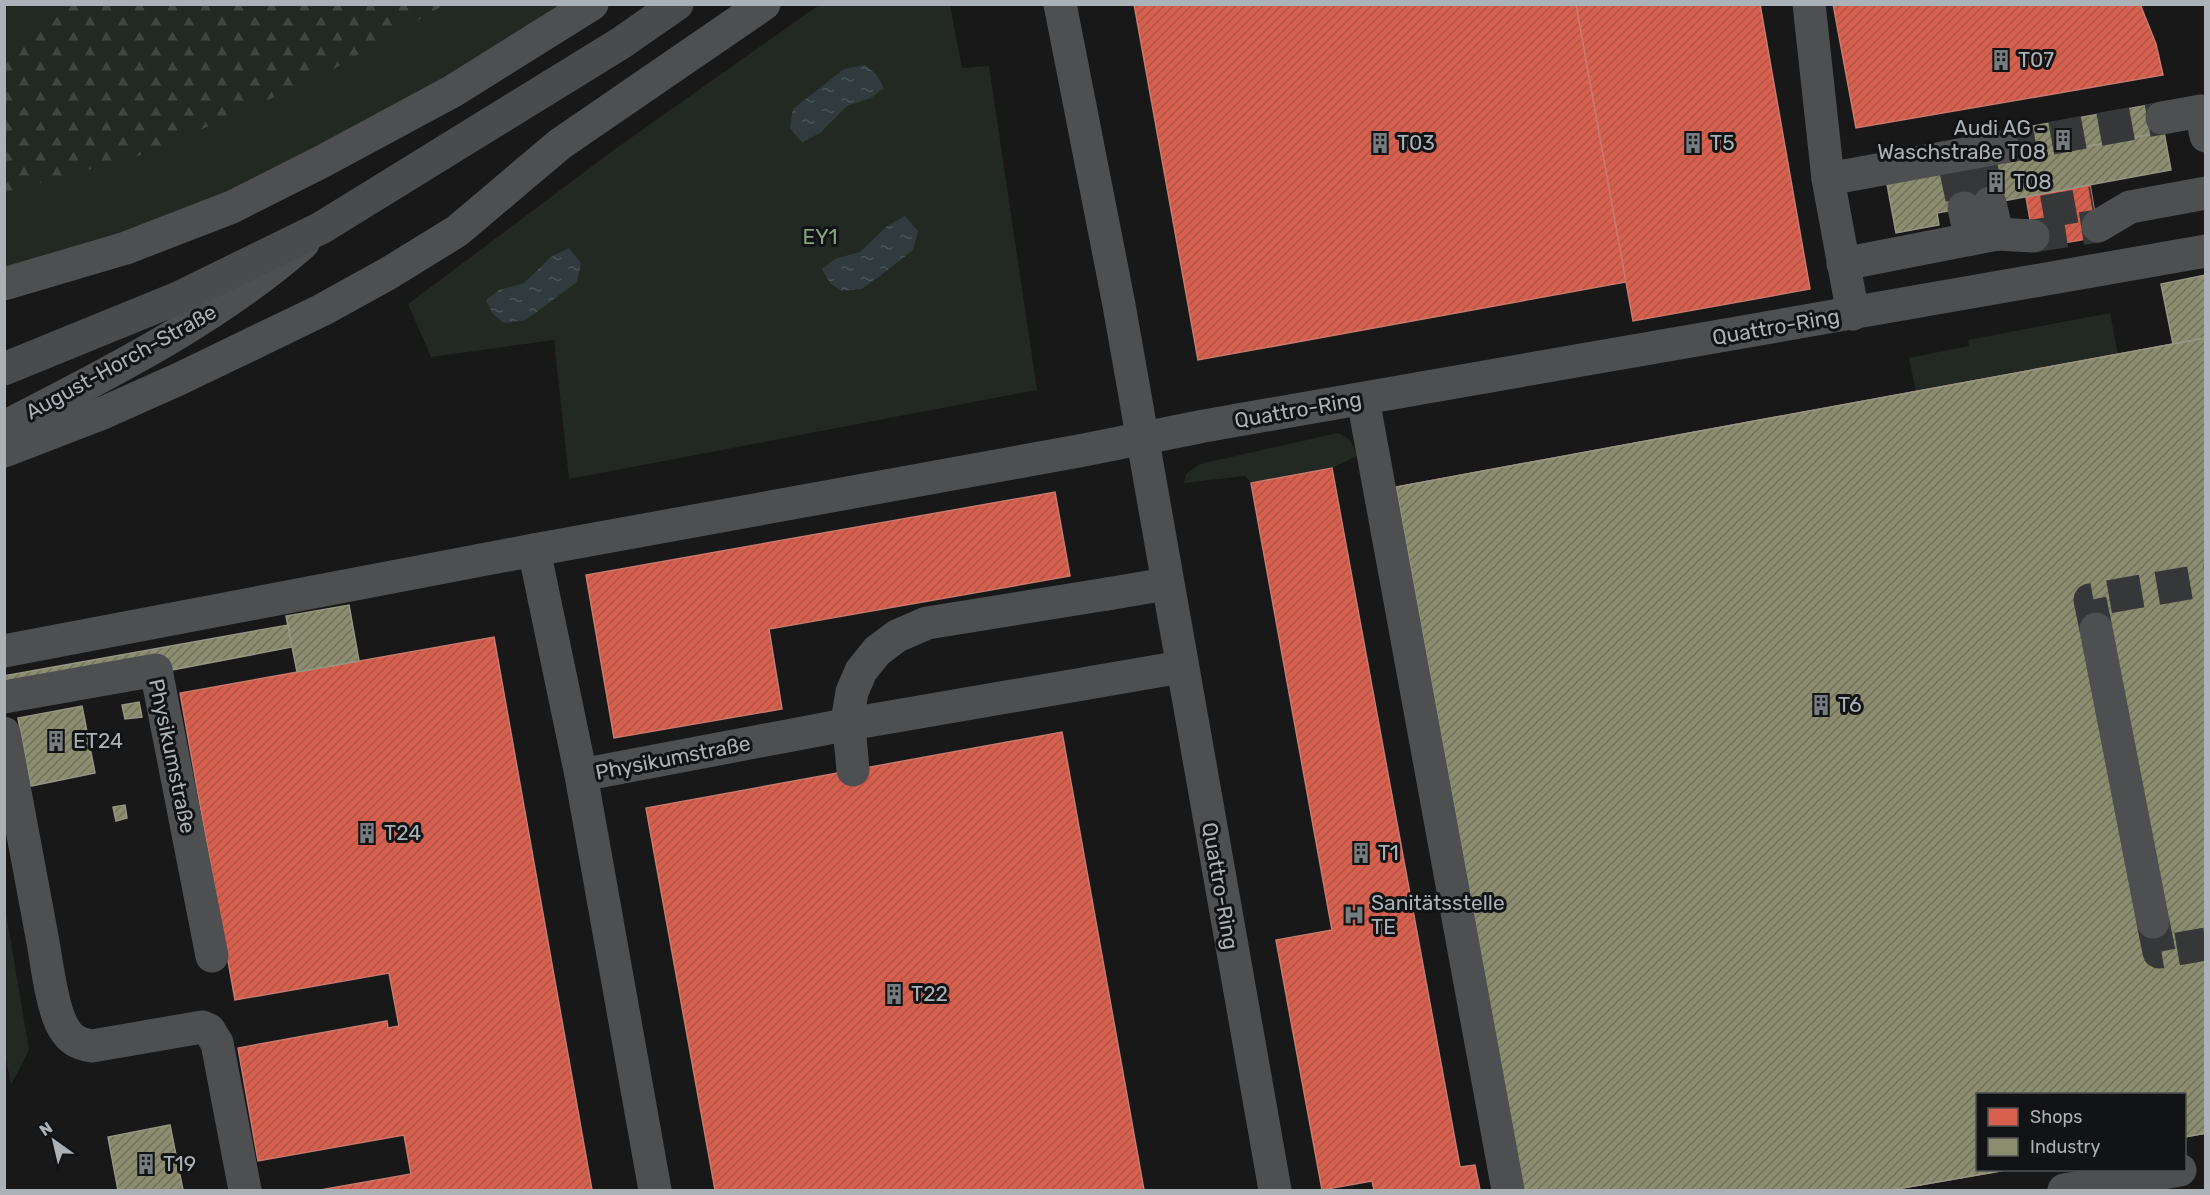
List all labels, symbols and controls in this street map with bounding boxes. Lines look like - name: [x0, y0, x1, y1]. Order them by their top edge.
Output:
- place label: T07: [2018, 47, 2054, 72]
- building icon: T07: [1989, 48, 2013, 72]
- place label: Audi AG - Waschstraße T08: [1877, 115, 2046, 164]
- building icon: Audi AG - Waschstraße T08: [2051, 128, 2075, 152]
- place label: T03: [1397, 130, 1435, 155]
- place label: T5: [1710, 130, 1735, 155]
- building icon: T03: [1368, 131, 1392, 155]
- building icon: T5: [1681, 131, 1705, 155]
- place label: T08: [2013, 169, 2052, 194]
- building icon: T08: [1984, 170, 2008, 194]
- park label: EY1: [803, 224, 837, 249]
- street label: August-Horch-Straße: [21, 299, 221, 424]
- street label: Quattro-Ring: [1710, 303, 1841, 350]
- street label: Quattro-Ring: [1232, 386, 1363, 433]
- street label: Physikumstraße: [144, 676, 201, 836]
- place label: T6: [1838, 692, 1862, 717]
- building icon: T6: [1809, 693, 1833, 717]
- place label: ET24: [73, 728, 123, 753]
- building icon: ET24: [44, 729, 68, 753]
- street label: Physikumstraße: [593, 730, 753, 785]
- place label: T24: [384, 820, 421, 845]
- street label: Quattro-Ring: [1197, 820, 1244, 951]
- building icon: T24: [355, 821, 379, 845]
- place label: T1: [1378, 840, 1399, 865]
- building icon: T1: [1349, 841, 1373, 865]
- place label: Sanitätsstelle TE: [1371, 890, 1505, 939]
- hospital icon: Sanitätsstelle TE: [1342, 903, 1366, 927]
- place label: T22: [911, 981, 948, 1006]
- building icon: T22: [882, 982, 906, 1006]
- legend: [1976, 1093, 2186, 1171]
- text: Shops: [2030, 1106, 2082, 1128]
- north arrow: [24, 1111, 84, 1171]
- text: N: [36, 1118, 56, 1140]
- text: Industry: [2030, 1136, 2100, 1158]
- place label: T19: [163, 1151, 196, 1176]
- building icon: T19: [134, 1152, 158, 1176]

